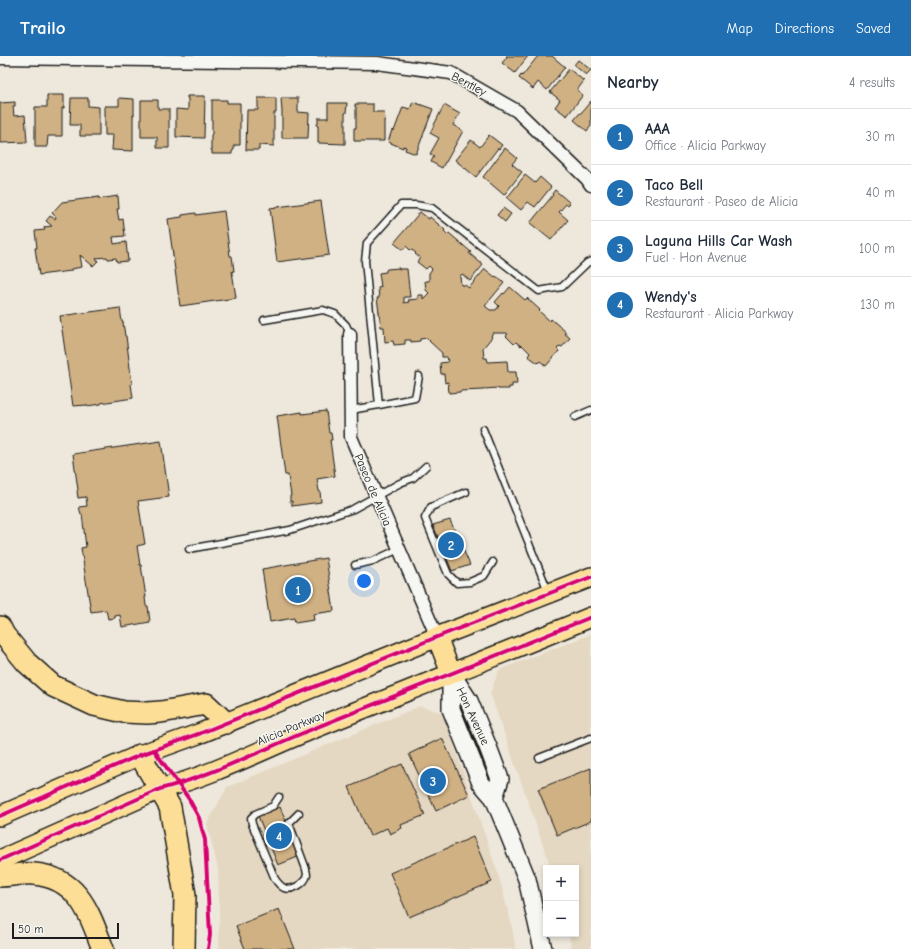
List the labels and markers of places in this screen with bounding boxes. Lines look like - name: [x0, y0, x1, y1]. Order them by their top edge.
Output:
- pin: 2: [438, 530, 464, 560]
- pin: 1: [285, 575, 311, 605]
- pin: 3: [420, 766, 446, 796]
- pin: 4: [266, 821, 292, 851]

